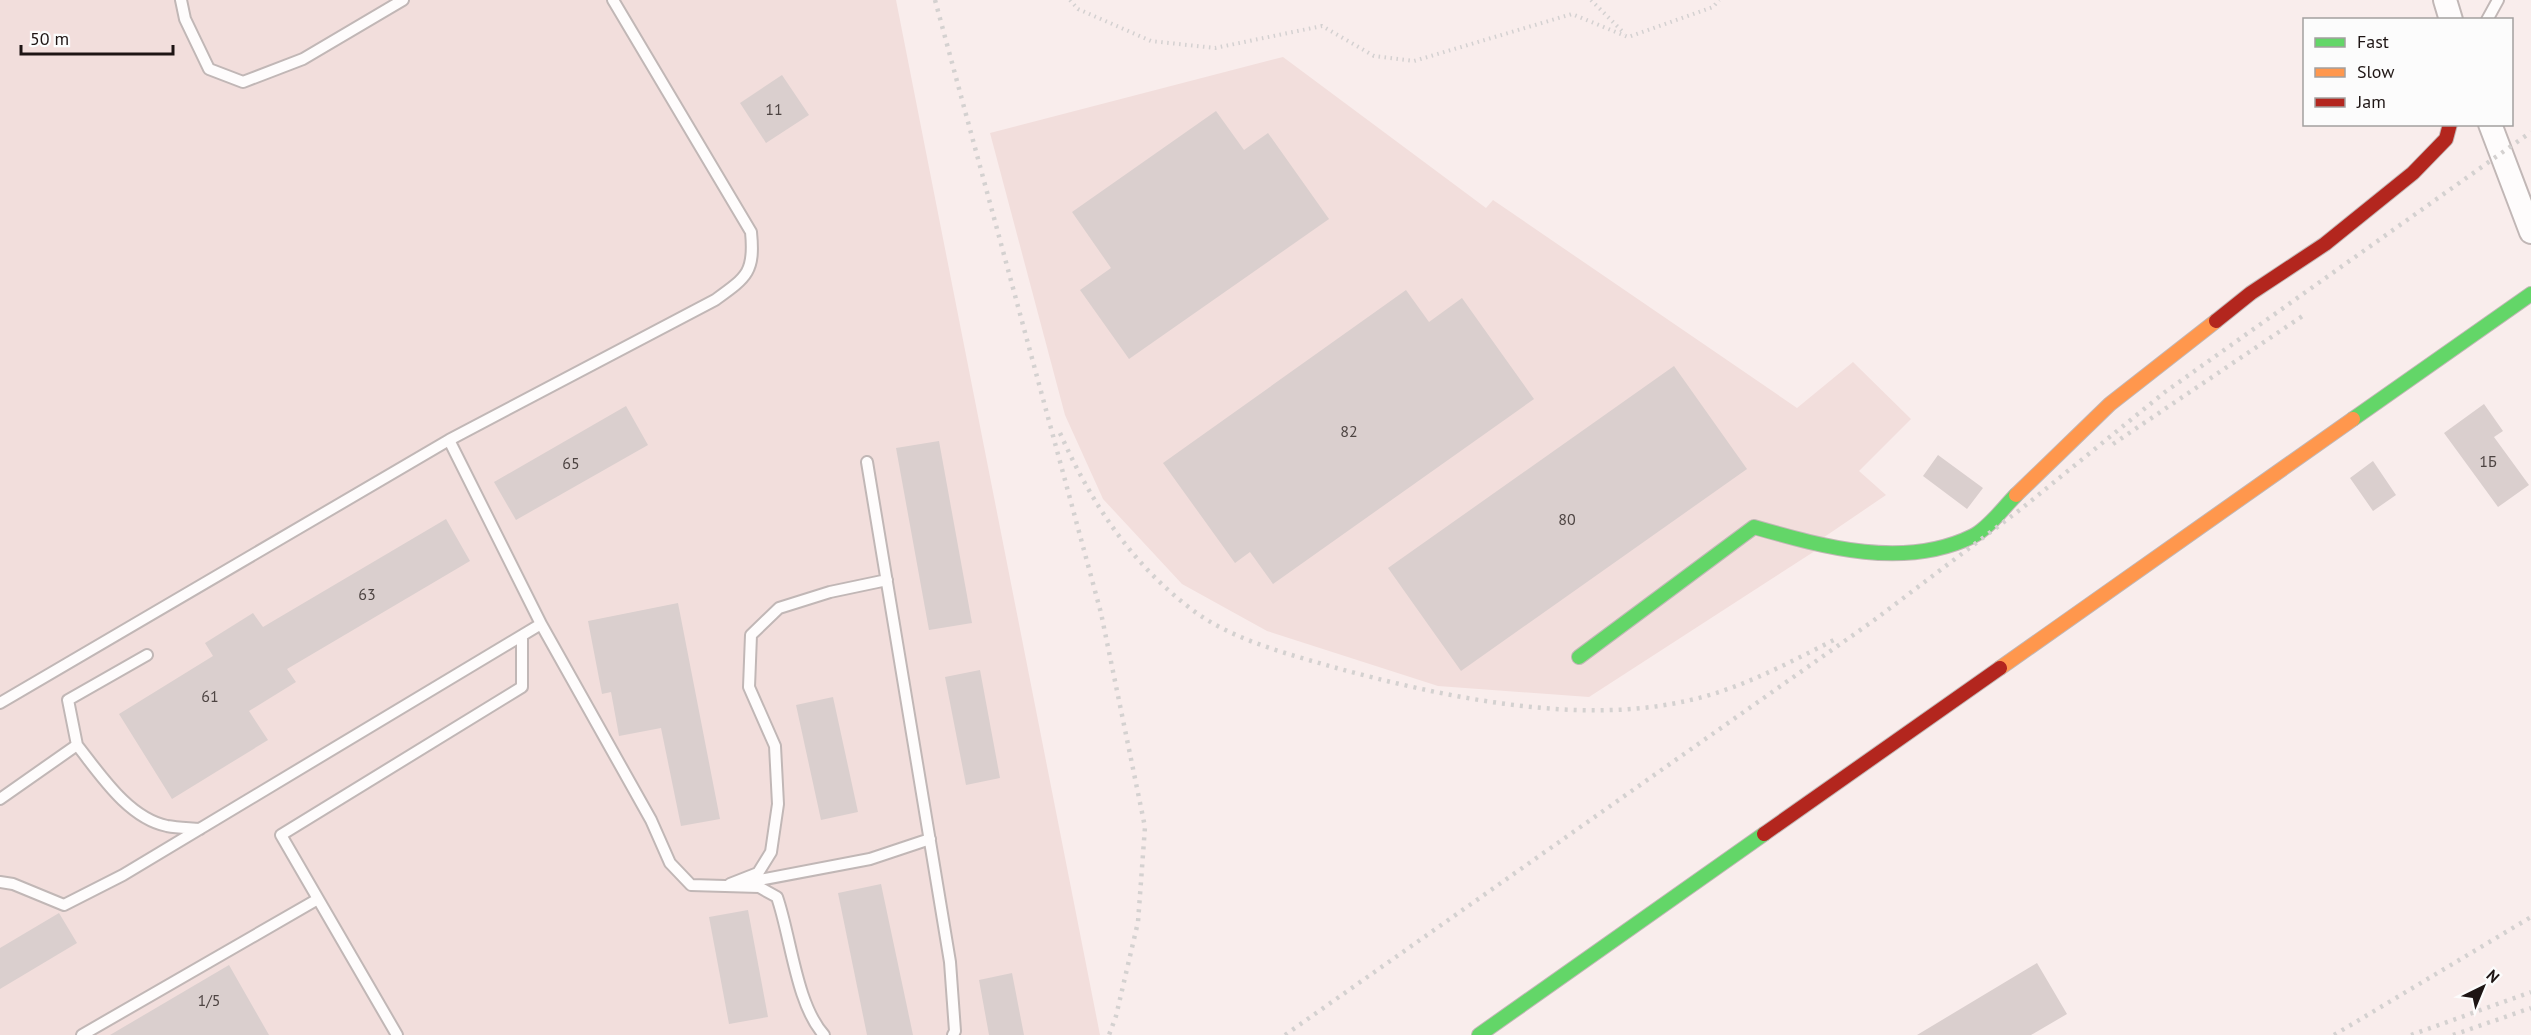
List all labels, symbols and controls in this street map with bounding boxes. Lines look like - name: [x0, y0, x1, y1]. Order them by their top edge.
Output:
- scale bar: [21, 18, 172, 56]
- legend: [2303, 18, 2513, 126]
- text: 50 m: [30, 27, 69, 50]
- text: Fast: [2357, 30, 2389, 53]
- text: Slow: [2357, 60, 2395, 83]
- text: Jam: [2356, 90, 2386, 113]
- house number: 11: [765, 99, 783, 119]
- house number: 82: [1340, 421, 1358, 441]
- house number: 1Б: [2479, 451, 2497, 471]
- house number: 65: [562, 453, 580, 473]
- house number: 80: [1558, 509, 1576, 529]
- house number: 63: [358, 584, 376, 604]
- house number: 61: [201, 686, 219, 706]
- north arrow: [2453, 957, 2513, 1017]
- text: N: [2483, 965, 2504, 987]
- house number: 1/5: [197, 990, 221, 1010]

